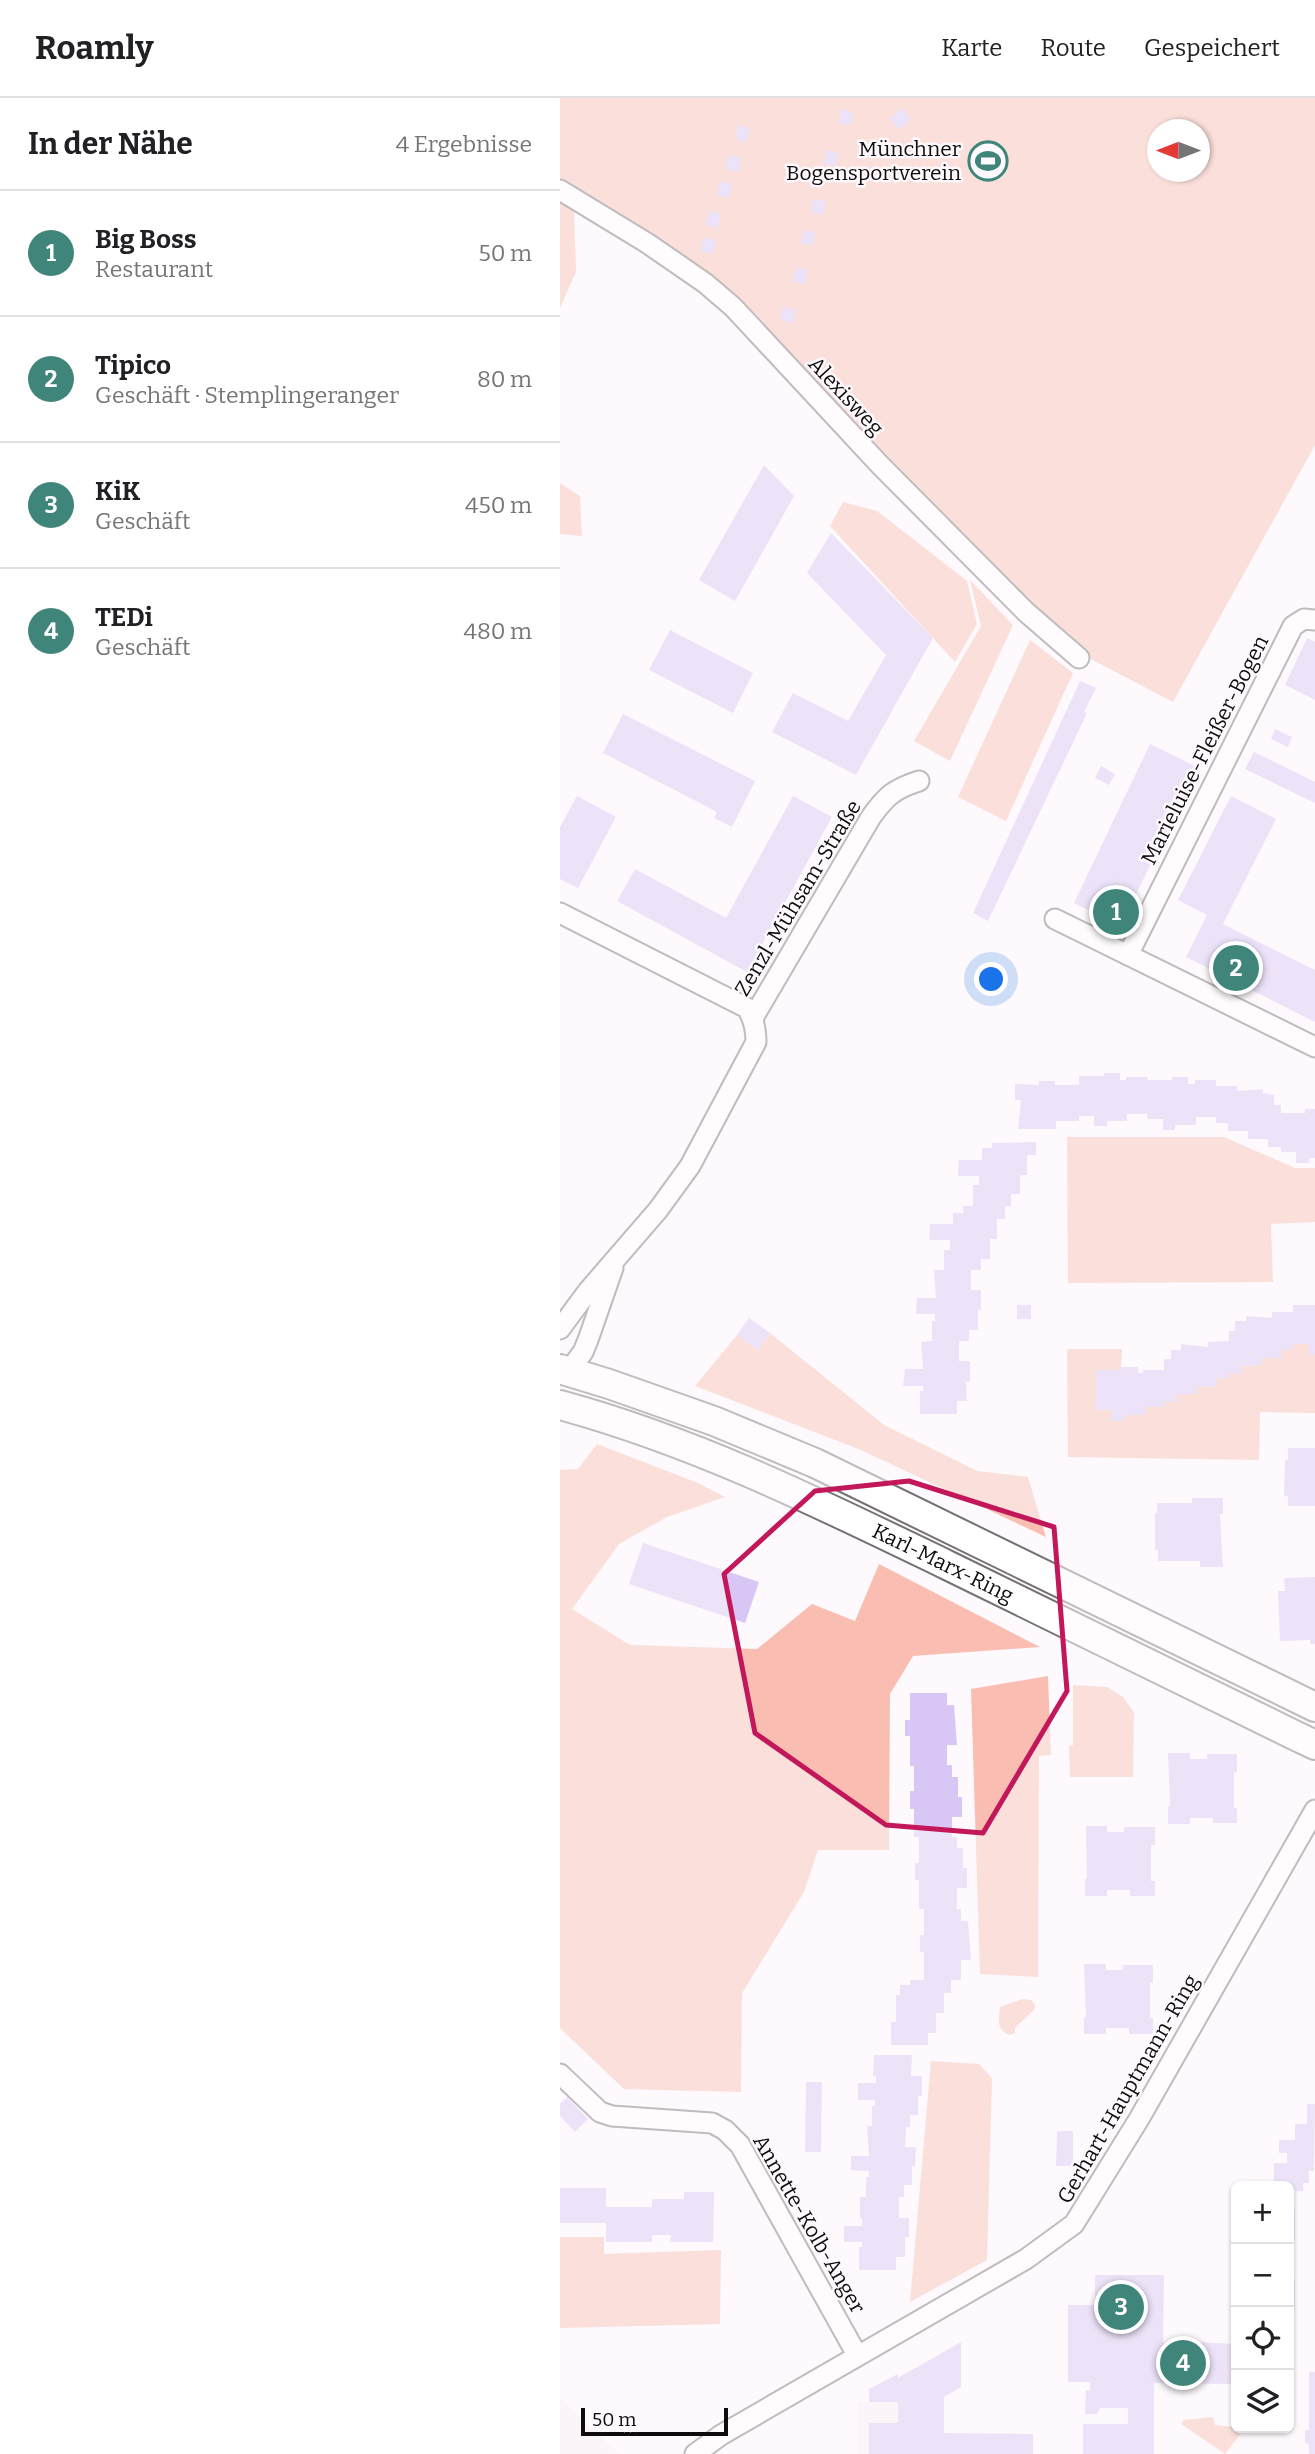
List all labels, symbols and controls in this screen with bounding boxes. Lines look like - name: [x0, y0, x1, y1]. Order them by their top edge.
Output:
- text: Roamly: [35, 28, 154, 68]
- text: Karte: [941, 34, 1003, 62]
- text: Route: [1041, 34, 1106, 62]
- text: Gespeichert: [1144, 34, 1280, 62]
- north arrow: [1147, 119, 1210, 182]
- text: In der Nähe: [28, 126, 193, 162]
- text: 4 Ergebnisse: [396, 130, 532, 158]
- place label: Münchner Bogensportverein: [786, 136, 961, 186]
- sports icon: Münchner Bogensportverein: [967, 140, 1009, 182]
- text: Big Boss: [95, 224, 197, 255]
- text: 1: [46, 239, 56, 267]
- text: 50 m: [478, 239, 532, 267]
- text: Restaurant: [95, 255, 213, 283]
- text: Tipico: [95, 350, 171, 381]
- street label: Alexisweg: [803, 351, 889, 441]
- text: 2: [45, 365, 57, 393]
- text: 80 m: [477, 365, 532, 393]
- text: Geschäft · Stemplingeranger: [95, 381, 399, 409]
- text: KiK: [95, 476, 140, 507]
- text: 3: [44, 491, 58, 519]
- text: 450 m: [465, 491, 532, 519]
- text: Geschäft: [95, 507, 190, 535]
- text: TEDi: [95, 602, 153, 633]
- text: 4: [44, 617, 58, 645]
- text: 480 m: [463, 617, 532, 645]
- street label: Marieluise-Fleißer-Bogen: [1136, 631, 1274, 869]
- text: Geschäft: [95, 633, 190, 661]
- street label: Zenzl-Mühsam-Straße: [729, 795, 867, 1001]
- pin: 1: [1093, 886, 1139, 938]
- pin: 2: [1213, 942, 1259, 994]
- your location: [974, 962, 1008, 996]
- street label: Karl-Marx-Ring: [868, 1518, 1018, 1609]
- street label: Gerhart-Hauptmann-Ring: [1052, 1970, 1204, 2208]
- street label: Annette-Kolb-Anger: [747, 2130, 871, 2318]
- map controls: [1231, 2181, 1294, 2433]
- button: +: [1231, 2181, 1294, 2244]
- button: −: [1231, 2244, 1294, 2307]
- pin: 3: [1098, 2281, 1144, 2333]
- button: locate: [1231, 2307, 1294, 2370]
- pin: 4: [1160, 2337, 1206, 2389]
- button: layers: [1231, 2370, 1294, 2433]
- scale bar: [581, 2405, 728, 2437]
- text: 50 m: [592, 2408, 636, 2431]

